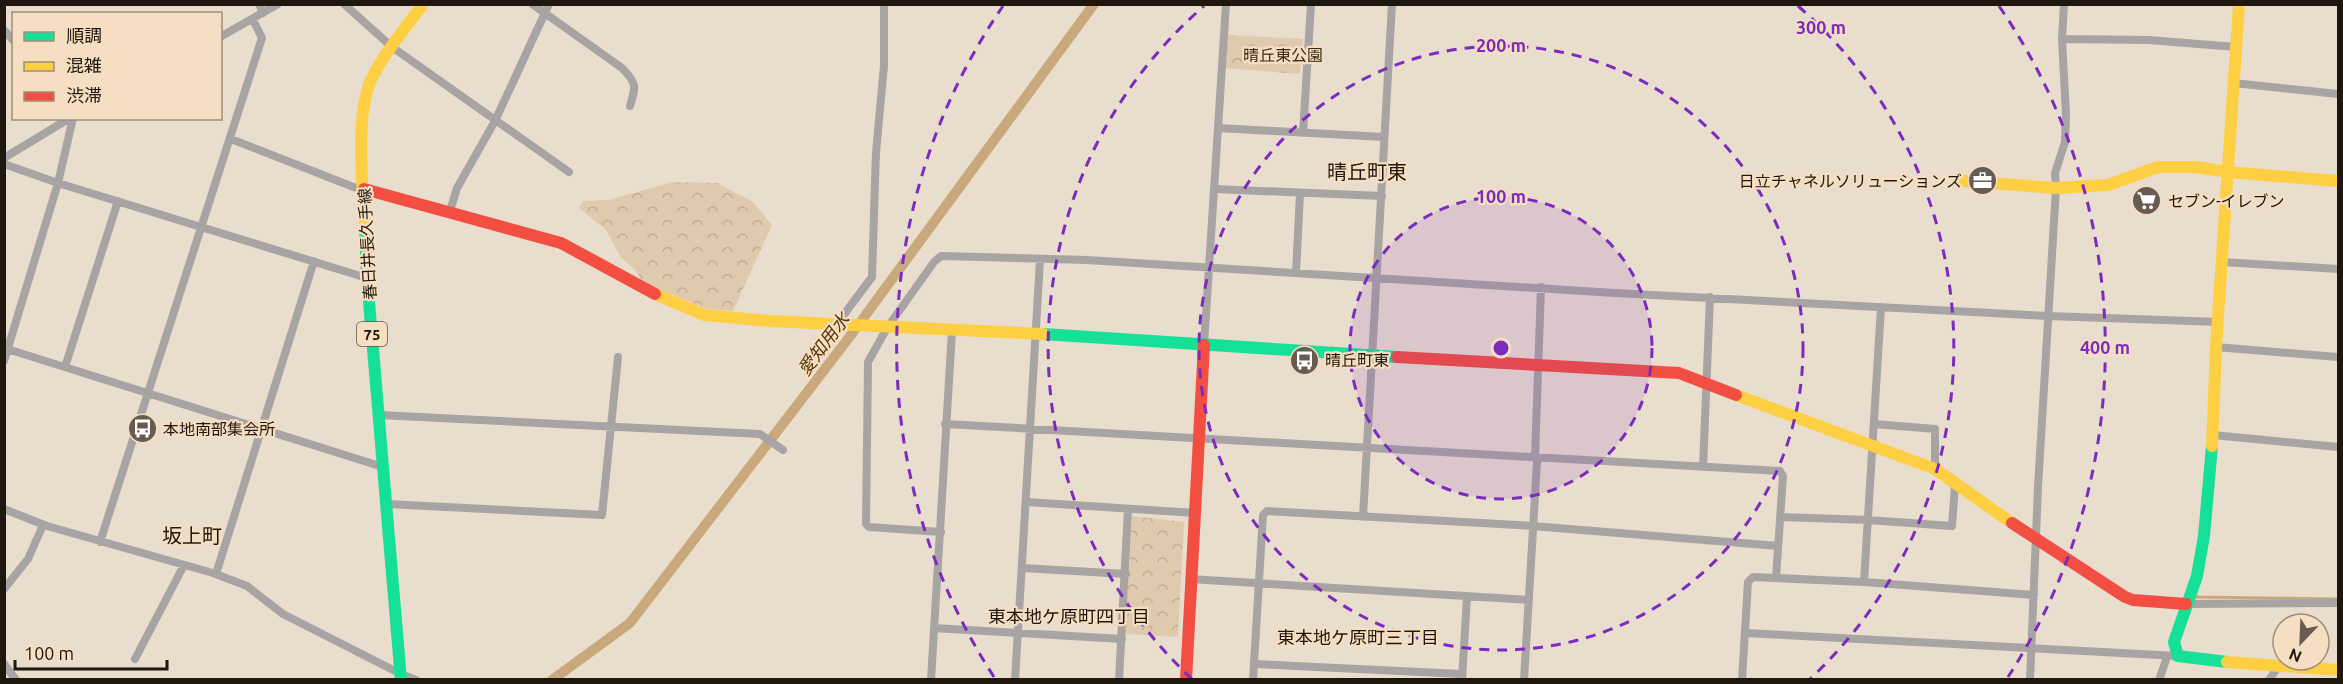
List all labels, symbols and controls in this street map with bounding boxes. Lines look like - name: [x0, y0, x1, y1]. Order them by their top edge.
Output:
- legend: [12, 12, 222, 120]
- text: 300 m: [1796, 17, 1846, 37]
- text: 順調: [66, 25, 102, 45]
- text: 200 m: [1476, 35, 1526, 55]
- park label: 晴丘東公園: [1243, 46, 1323, 64]
- text: 混雑: [66, 55, 102, 75]
- text: 渋滞: [66, 85, 102, 105]
- district label: 晴丘町東: [1327, 160, 1407, 183]
- office icon: 日立チャネルソリューションズ: [1967, 165, 1999, 197]
- place label: 日立チャネルソリューションズ: [1739, 172, 1962, 190]
- supermarket icon: セブン-イレブン: [2131, 185, 2163, 217]
- text: 100 m: [1476, 186, 1526, 206]
- street label: 春日井長久手線: [355, 188, 379, 300]
- place label: セブン-イレブン: [2168, 192, 2285, 210]
- water label: 愛知用水: [793, 308, 854, 379]
- road number: 75: [357, 322, 387, 346]
- text: 400 m: [2080, 337, 2130, 357]
- centre of rings: [1491, 338, 1511, 358]
- bus stop icon: 晴丘町東: [1288, 344, 1320, 376]
- place label: 晴丘町東: [1325, 351, 1389, 369]
- bus stop icon: 本地南部集会所: [126, 413, 158, 445]
- place label: 本地南部集会所: [163, 420, 275, 438]
- district label: 坂上町: [162, 524, 222, 547]
- district label: 東本地ケ原町四丁目: [988, 606, 1150, 626]
- north arrow: [2271, 612, 2331, 672]
- district label: 東本地ケ原町三丁目: [1277, 627, 1439, 647]
- scale bar: [15, 633, 166, 671]
- text: 100 m: [24, 643, 74, 663]
- text: N: [2286, 645, 2304, 666]

